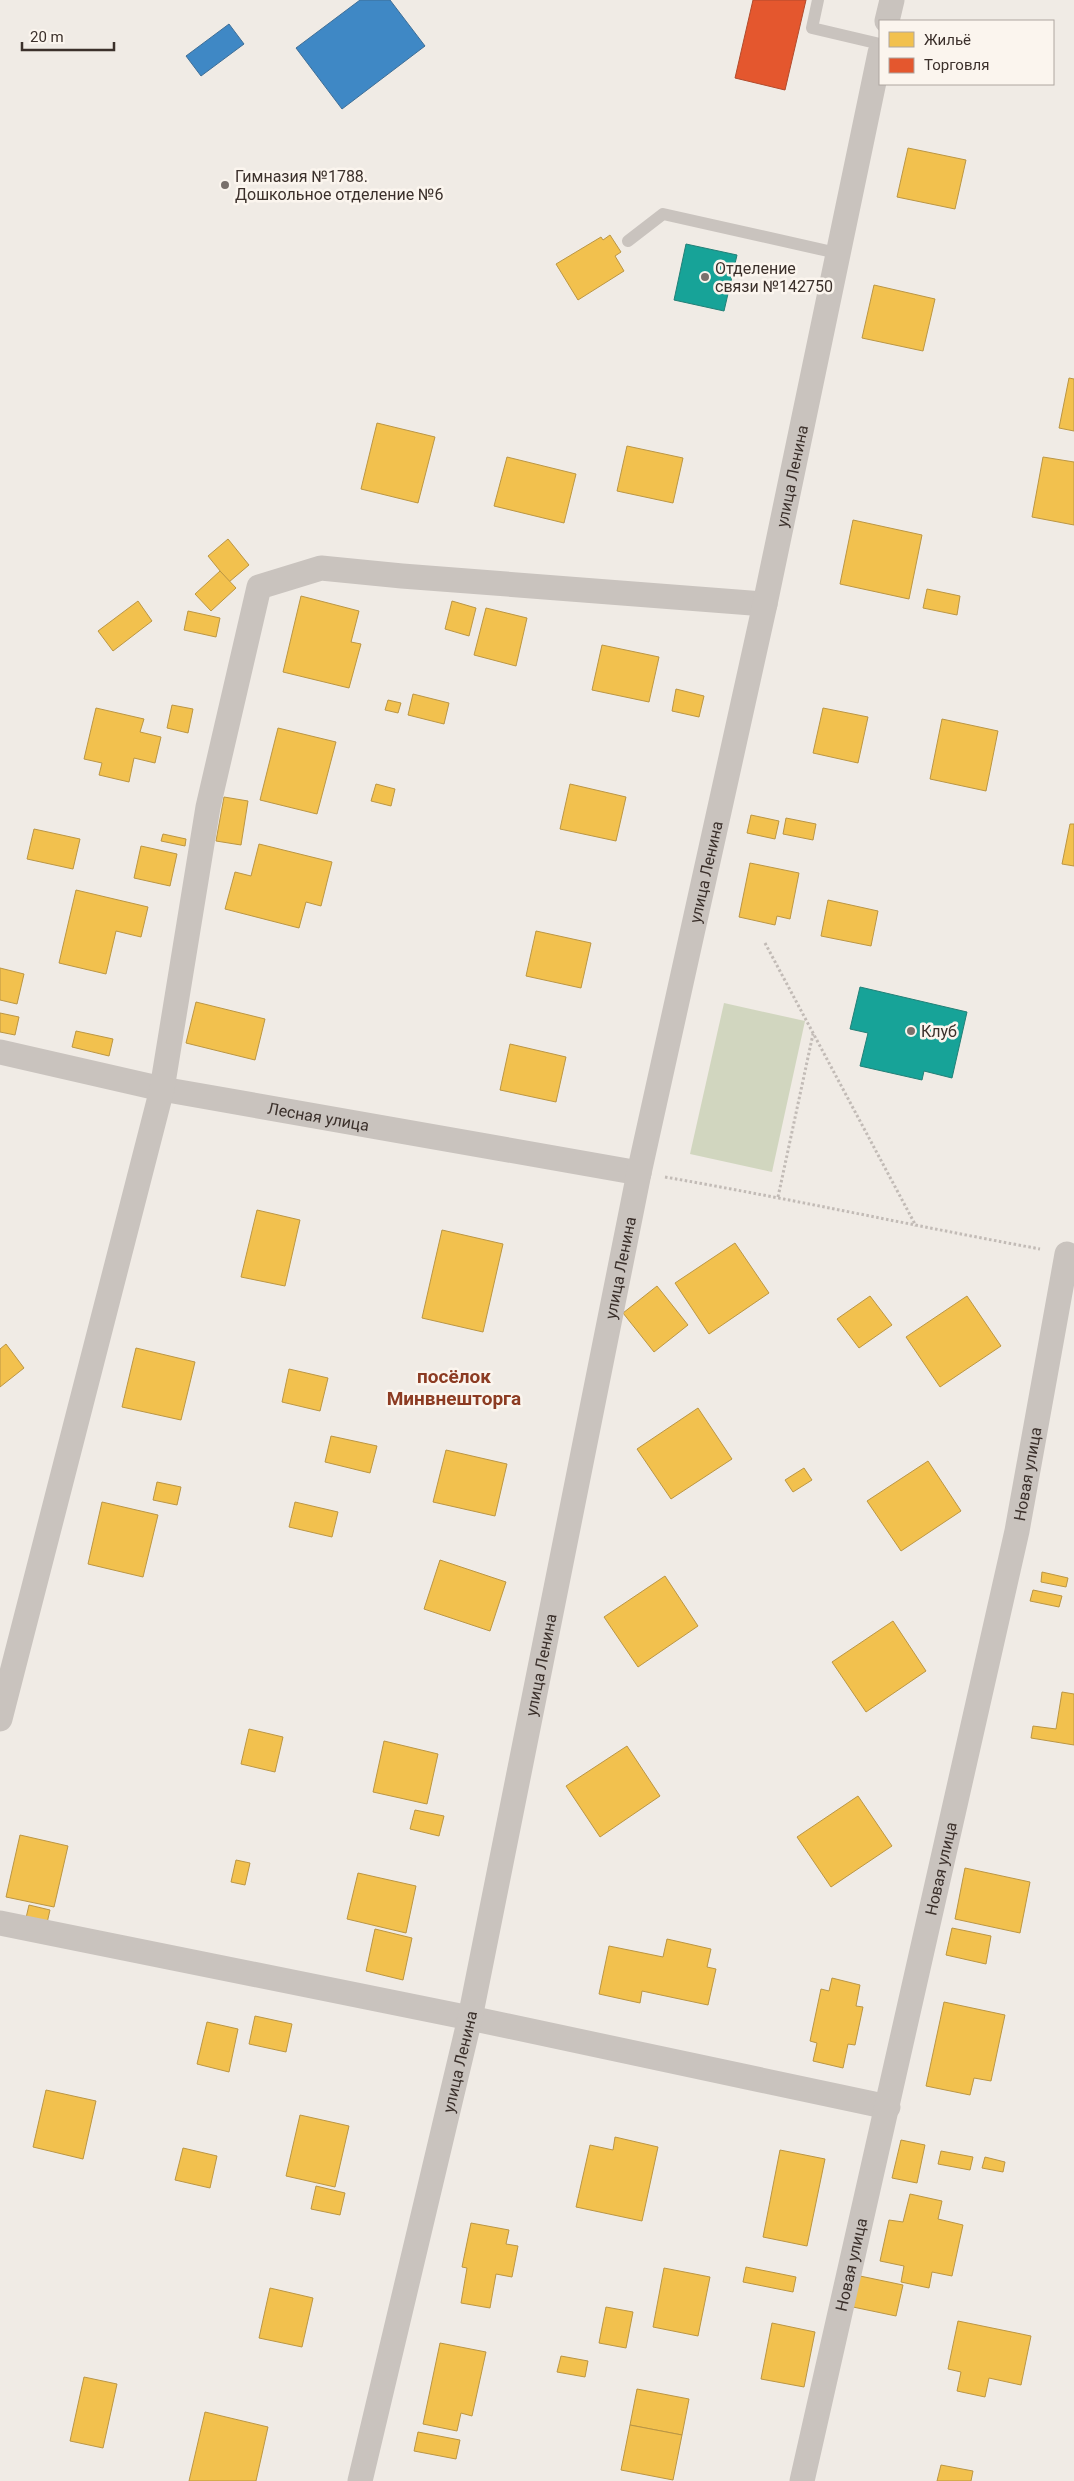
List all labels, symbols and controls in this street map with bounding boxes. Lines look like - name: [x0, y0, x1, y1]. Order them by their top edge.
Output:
- scale bar: [22, 20, 115, 52]
- legend: [879, 20, 1054, 85]
- text: 20 m: [30, 28, 64, 46]
- text: Жильё: [924, 31, 971, 49]
- text: Торговля: [924, 56, 989, 74]
- place label: Гимназия №1788. Дошкольное отделение №6: [235, 167, 444, 204]
- marker: Гимназия №1788. Дошкольное отделение №6: [219, 179, 231, 191]
- place label: Отделение связи №142750: [715, 259, 833, 296]
- marker: Отделение связи №142750: [699, 271, 711, 283]
- street label: улица Ленина: [772, 423, 812, 529]
- street label: улица Ленина: [685, 819, 726, 925]
- place label: Клуб: [921, 1022, 957, 1041]
- marker: Клуб: [905, 1025, 917, 1037]
- street label: Лесная улица: [266, 1098, 371, 1135]
- street label: улица Ленина: [601, 1215, 640, 1321]
- district label: посёлок Минвнешторга: [387, 1365, 521, 1410]
- street label: Новая улица: [1010, 1425, 1045, 1522]
- street label: улица Ленина: [521, 1612, 560, 1718]
- street label: Новая улица: [921, 1820, 960, 1917]
- street label: улица Ленина: [438, 2009, 481, 2115]
- street label: Новая улица: [831, 2216, 871, 2313]

